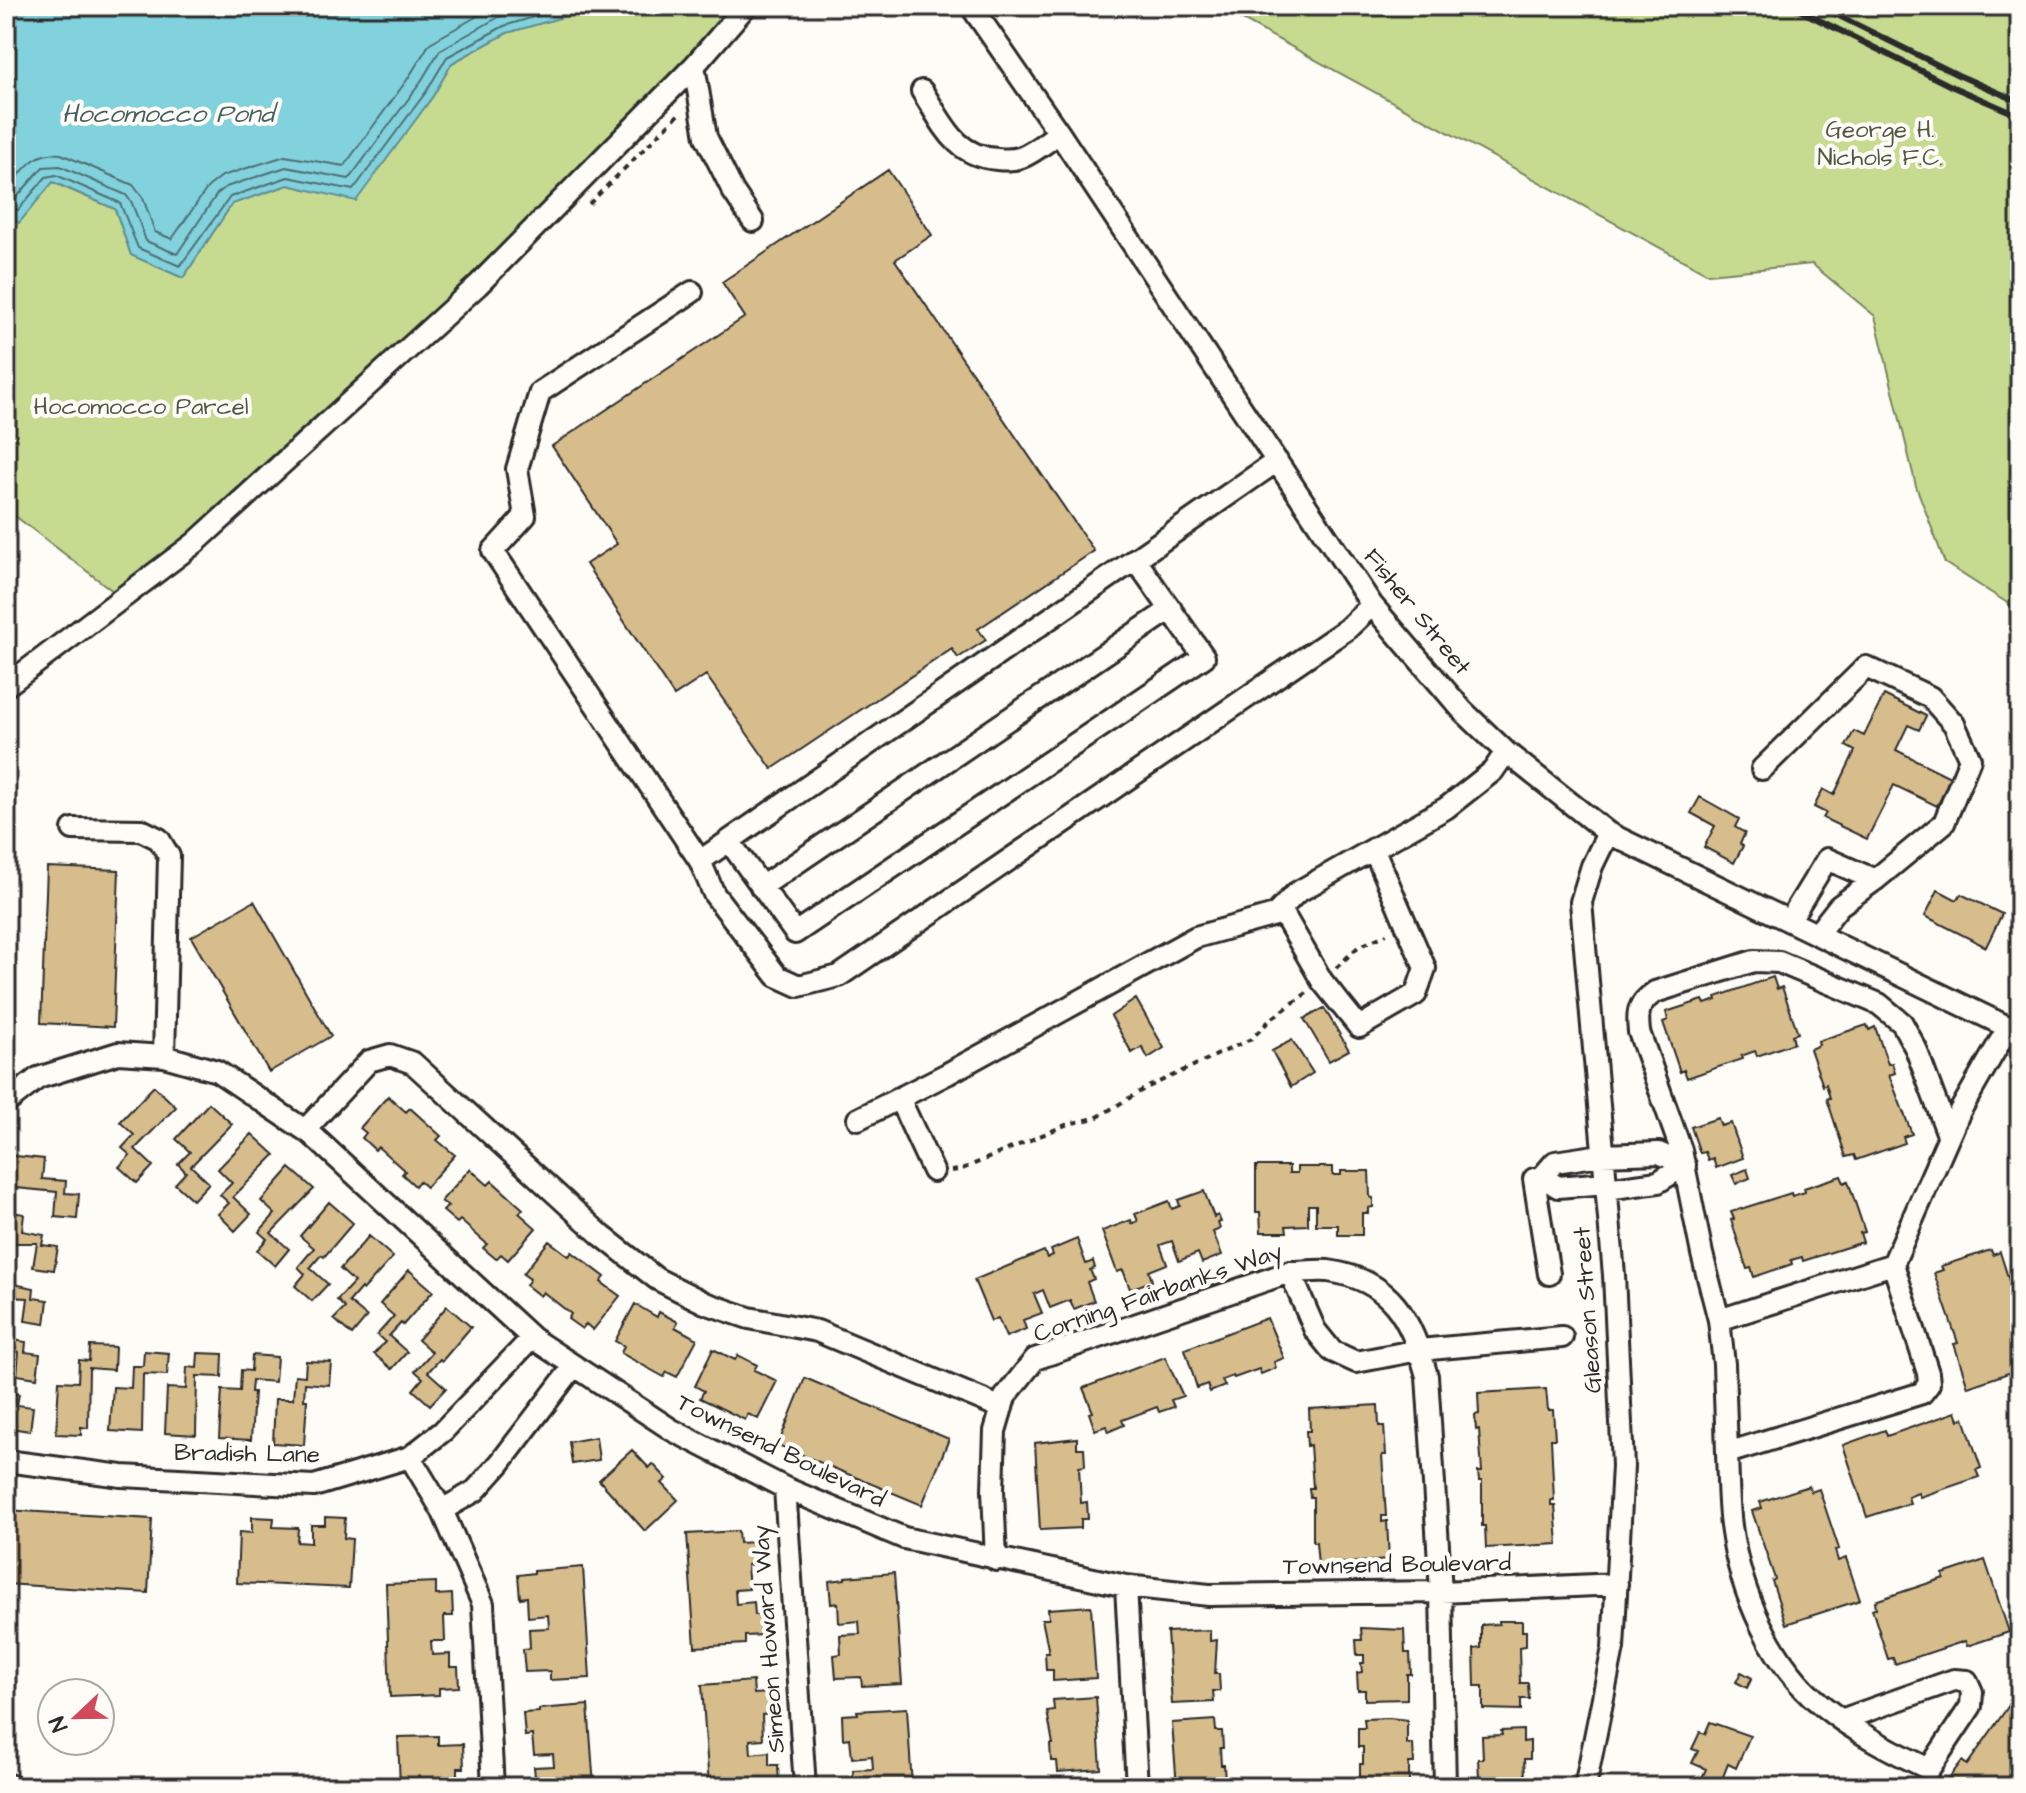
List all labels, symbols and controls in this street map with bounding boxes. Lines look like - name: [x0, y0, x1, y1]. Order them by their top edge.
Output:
- water label: Hocomocco Pond: [62, 96, 279, 132]
- park label: George H. Nichols F.C.: [1817, 113, 1943, 175]
- park label: Hocomocco Parcel: [33, 390, 249, 424]
- street label: Fisher Street: [1355, 541, 1479, 683]
- street label: Gleason Street: [1565, 1225, 1611, 1394]
- street label: Corning Fairbanks Way: [1029, 1234, 1287, 1353]
- street label: Townsend Boulevard: [671, 1386, 891, 1516]
- street label: Bradish Lane: [174, 1436, 320, 1472]
- street label: Simeon Howard Way: [744, 1524, 795, 1754]
- street label: Townsend Boulevard: [1282, 1546, 1512, 1584]
- north arrow: [36, 1677, 116, 1757]
- text: N: [42, 1712, 76, 1736]

